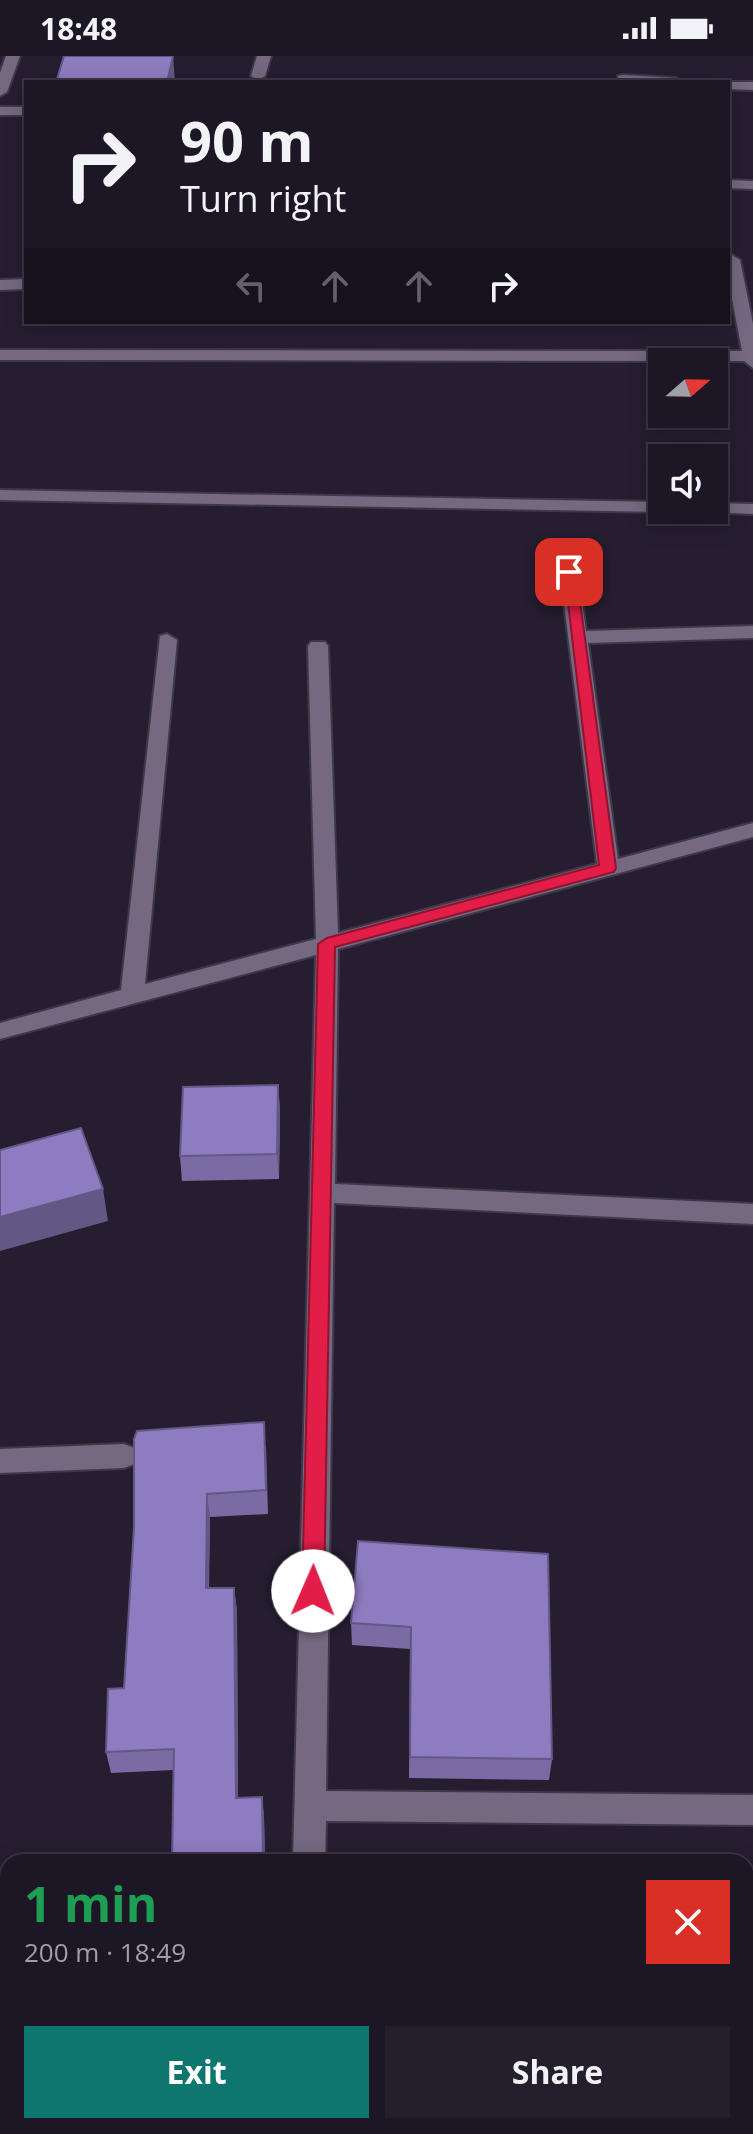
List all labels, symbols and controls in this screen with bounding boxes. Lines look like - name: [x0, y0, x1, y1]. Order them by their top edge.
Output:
- text: 18:48: [40, 8, 117, 49]
- text: 90 m: [180, 102, 314, 178]
- icon: right: [48, 112, 152, 216]
- text: Turn right: [180, 174, 346, 223]
- icon: left: [229, 264, 273, 308]
- icon: ahead: [313, 264, 357, 308]
- icon: ahead: [397, 264, 441, 308]
- icon: right: [481, 264, 525, 308]
- north arrow: [648, 348, 728, 428]
- map controls: [648, 348, 728, 524]
- button: sound: [648, 444, 728, 524]
- pin: [535, 538, 603, 606]
- icon: arrive: [547, 550, 591, 594]
- position arrow: [271, 1549, 355, 1633]
- text: 1 min: [24, 1871, 157, 1936]
- button: close: [646, 1880, 730, 1964]
- text: 200 m · 18:49: [24, 1934, 186, 1970]
- button: Exit: [24, 2026, 369, 2118]
- button: Share: [385, 2026, 730, 2118]

